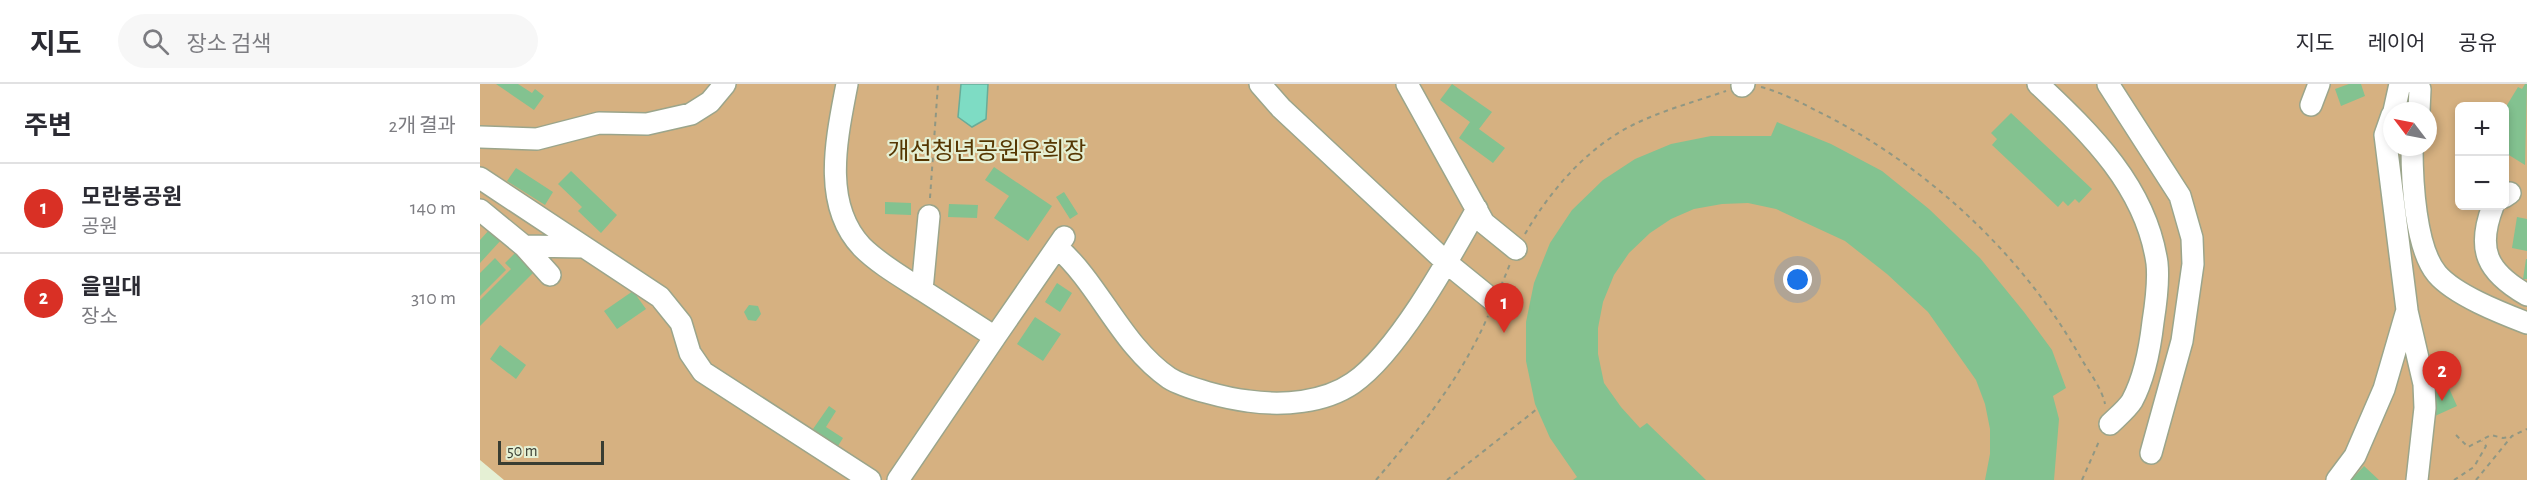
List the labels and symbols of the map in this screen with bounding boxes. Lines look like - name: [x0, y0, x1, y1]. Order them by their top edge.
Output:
- north arrow: [2383, 102, 2437, 156]
- park label: 개선청년공원유희장: [888, 138, 1086, 164]
- your location: [1783, 265, 1812, 294]
- pin: 1: [1484, 284, 1524, 333]
- pin: 2: [2422, 352, 2462, 401]
- scale bar: [498, 438, 604, 466]

